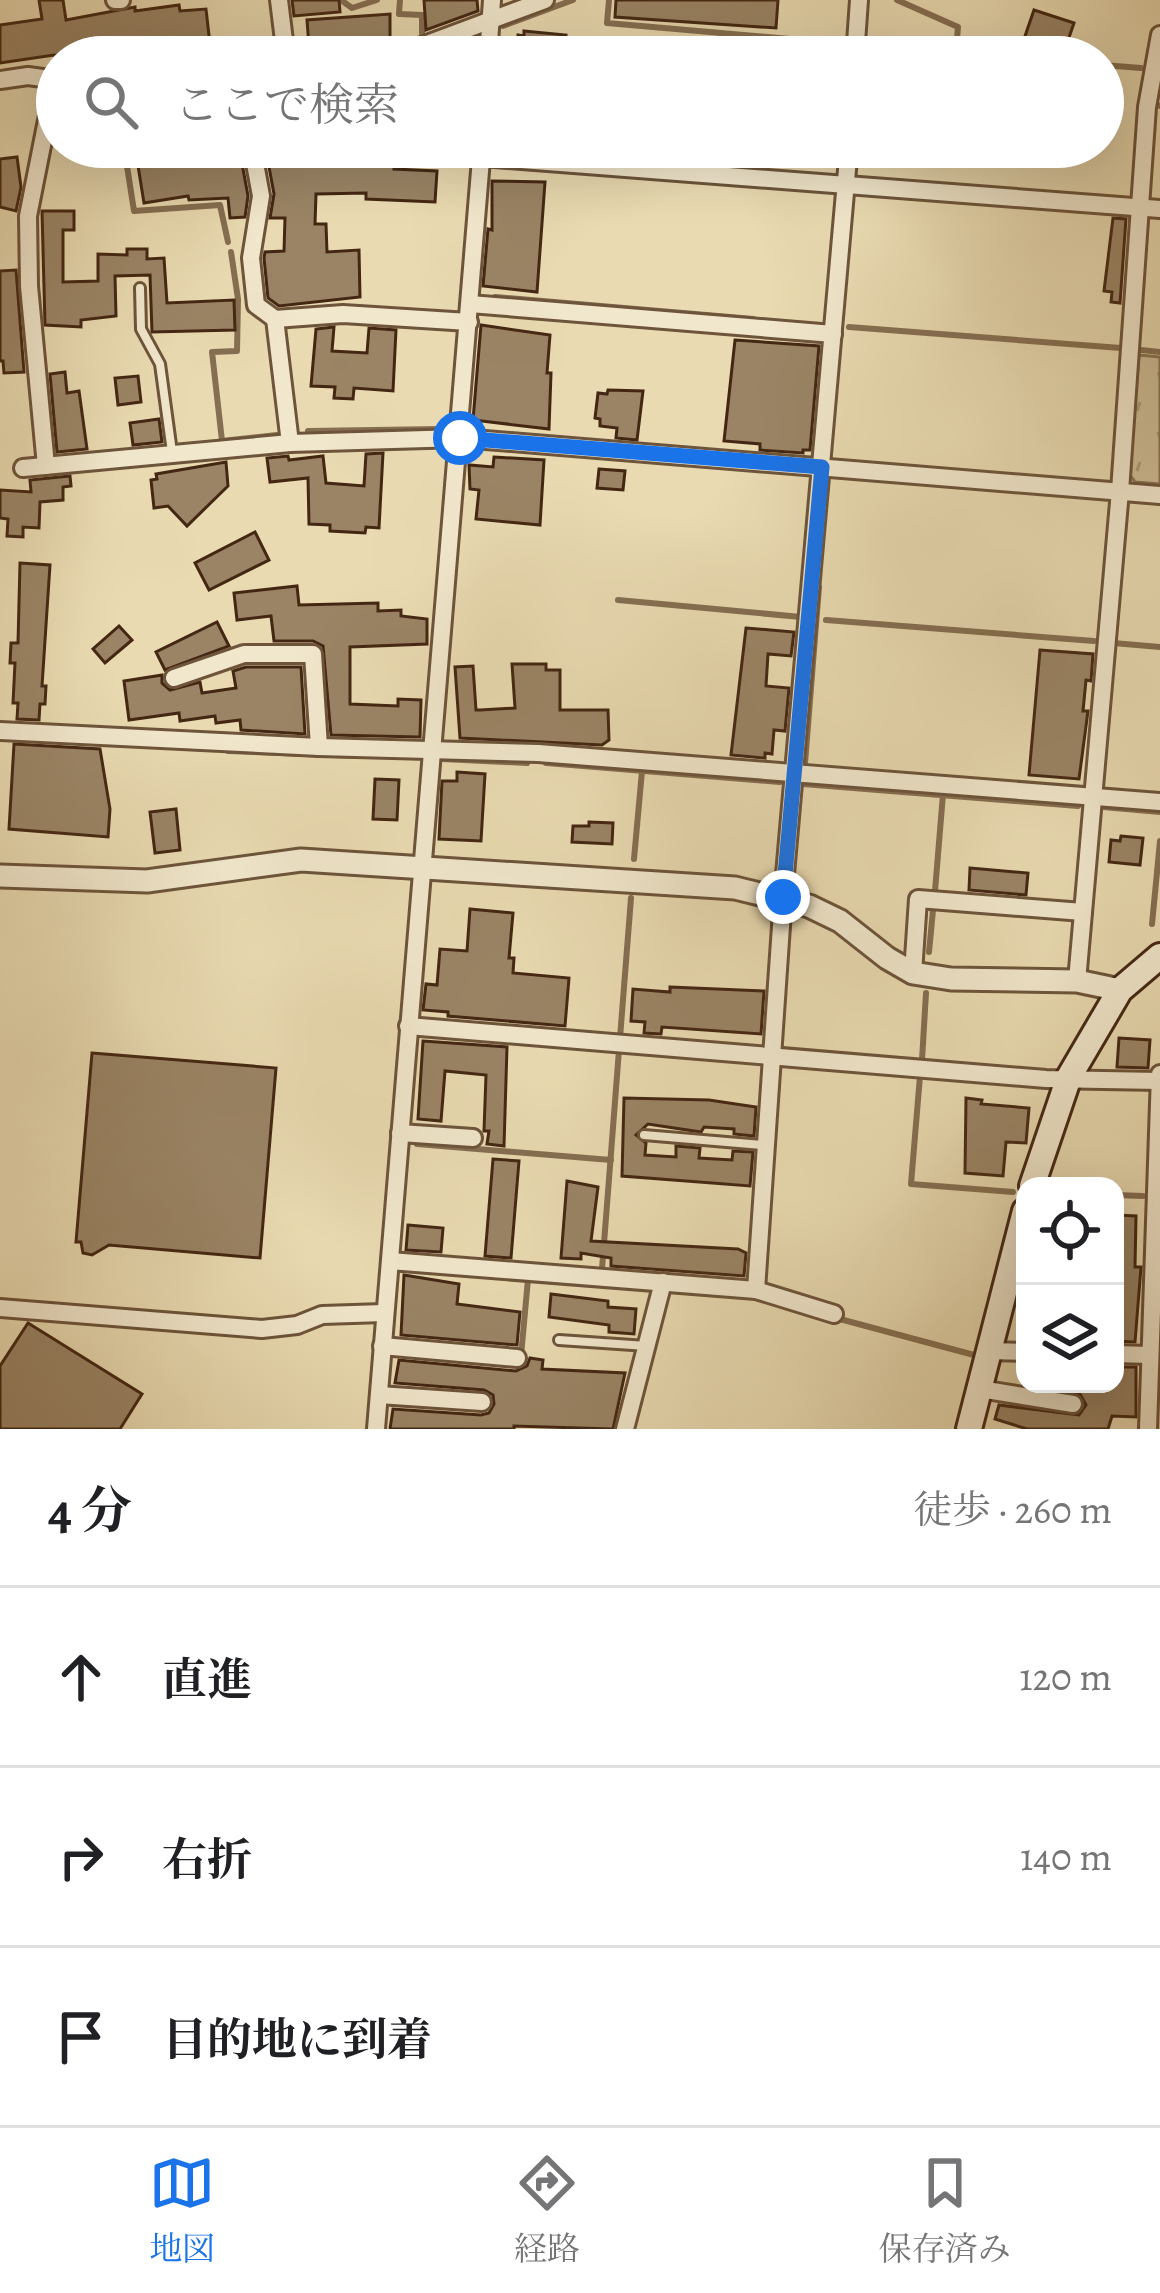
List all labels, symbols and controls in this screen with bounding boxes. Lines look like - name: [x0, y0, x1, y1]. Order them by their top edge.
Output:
- search box: [36, 36, 1124, 168]
- icon: search: [78, 69, 144, 135]
- text: ここで検索: [174, 74, 399, 136]
- route start: [433, 411, 487, 465]
- route end: [756, 870, 810, 924]
- map controls: [1016, 1177, 1124, 1393]
- button: locate: [1016, 1177, 1124, 1285]
- button: layers: [1016, 1285, 1124, 1393]
- text: 4 分: [48, 1476, 132, 1546]
- text: 徒歩 · 260 m: [913, 1483, 1112, 1536]
- icon: ahead: [48, 1644, 114, 1710]
- text: 直進: [162, 1649, 252, 1711]
- text: 120 m: [1019, 1650, 1112, 1703]
- icon: right: [48, 1824, 114, 1890]
- text: 右折: [162, 1829, 252, 1891]
- text: 140 m: [1020, 1830, 1112, 1883]
- icon: arrive: [48, 2004, 114, 2070]
- text: 目的地に到着: [162, 2009, 432, 2071]
- tab: 地図: [149, 2150, 215, 2271]
- tab: 経路: [514, 2150, 580, 2271]
- tab: 保存済み: [879, 2150, 1011, 2271]

